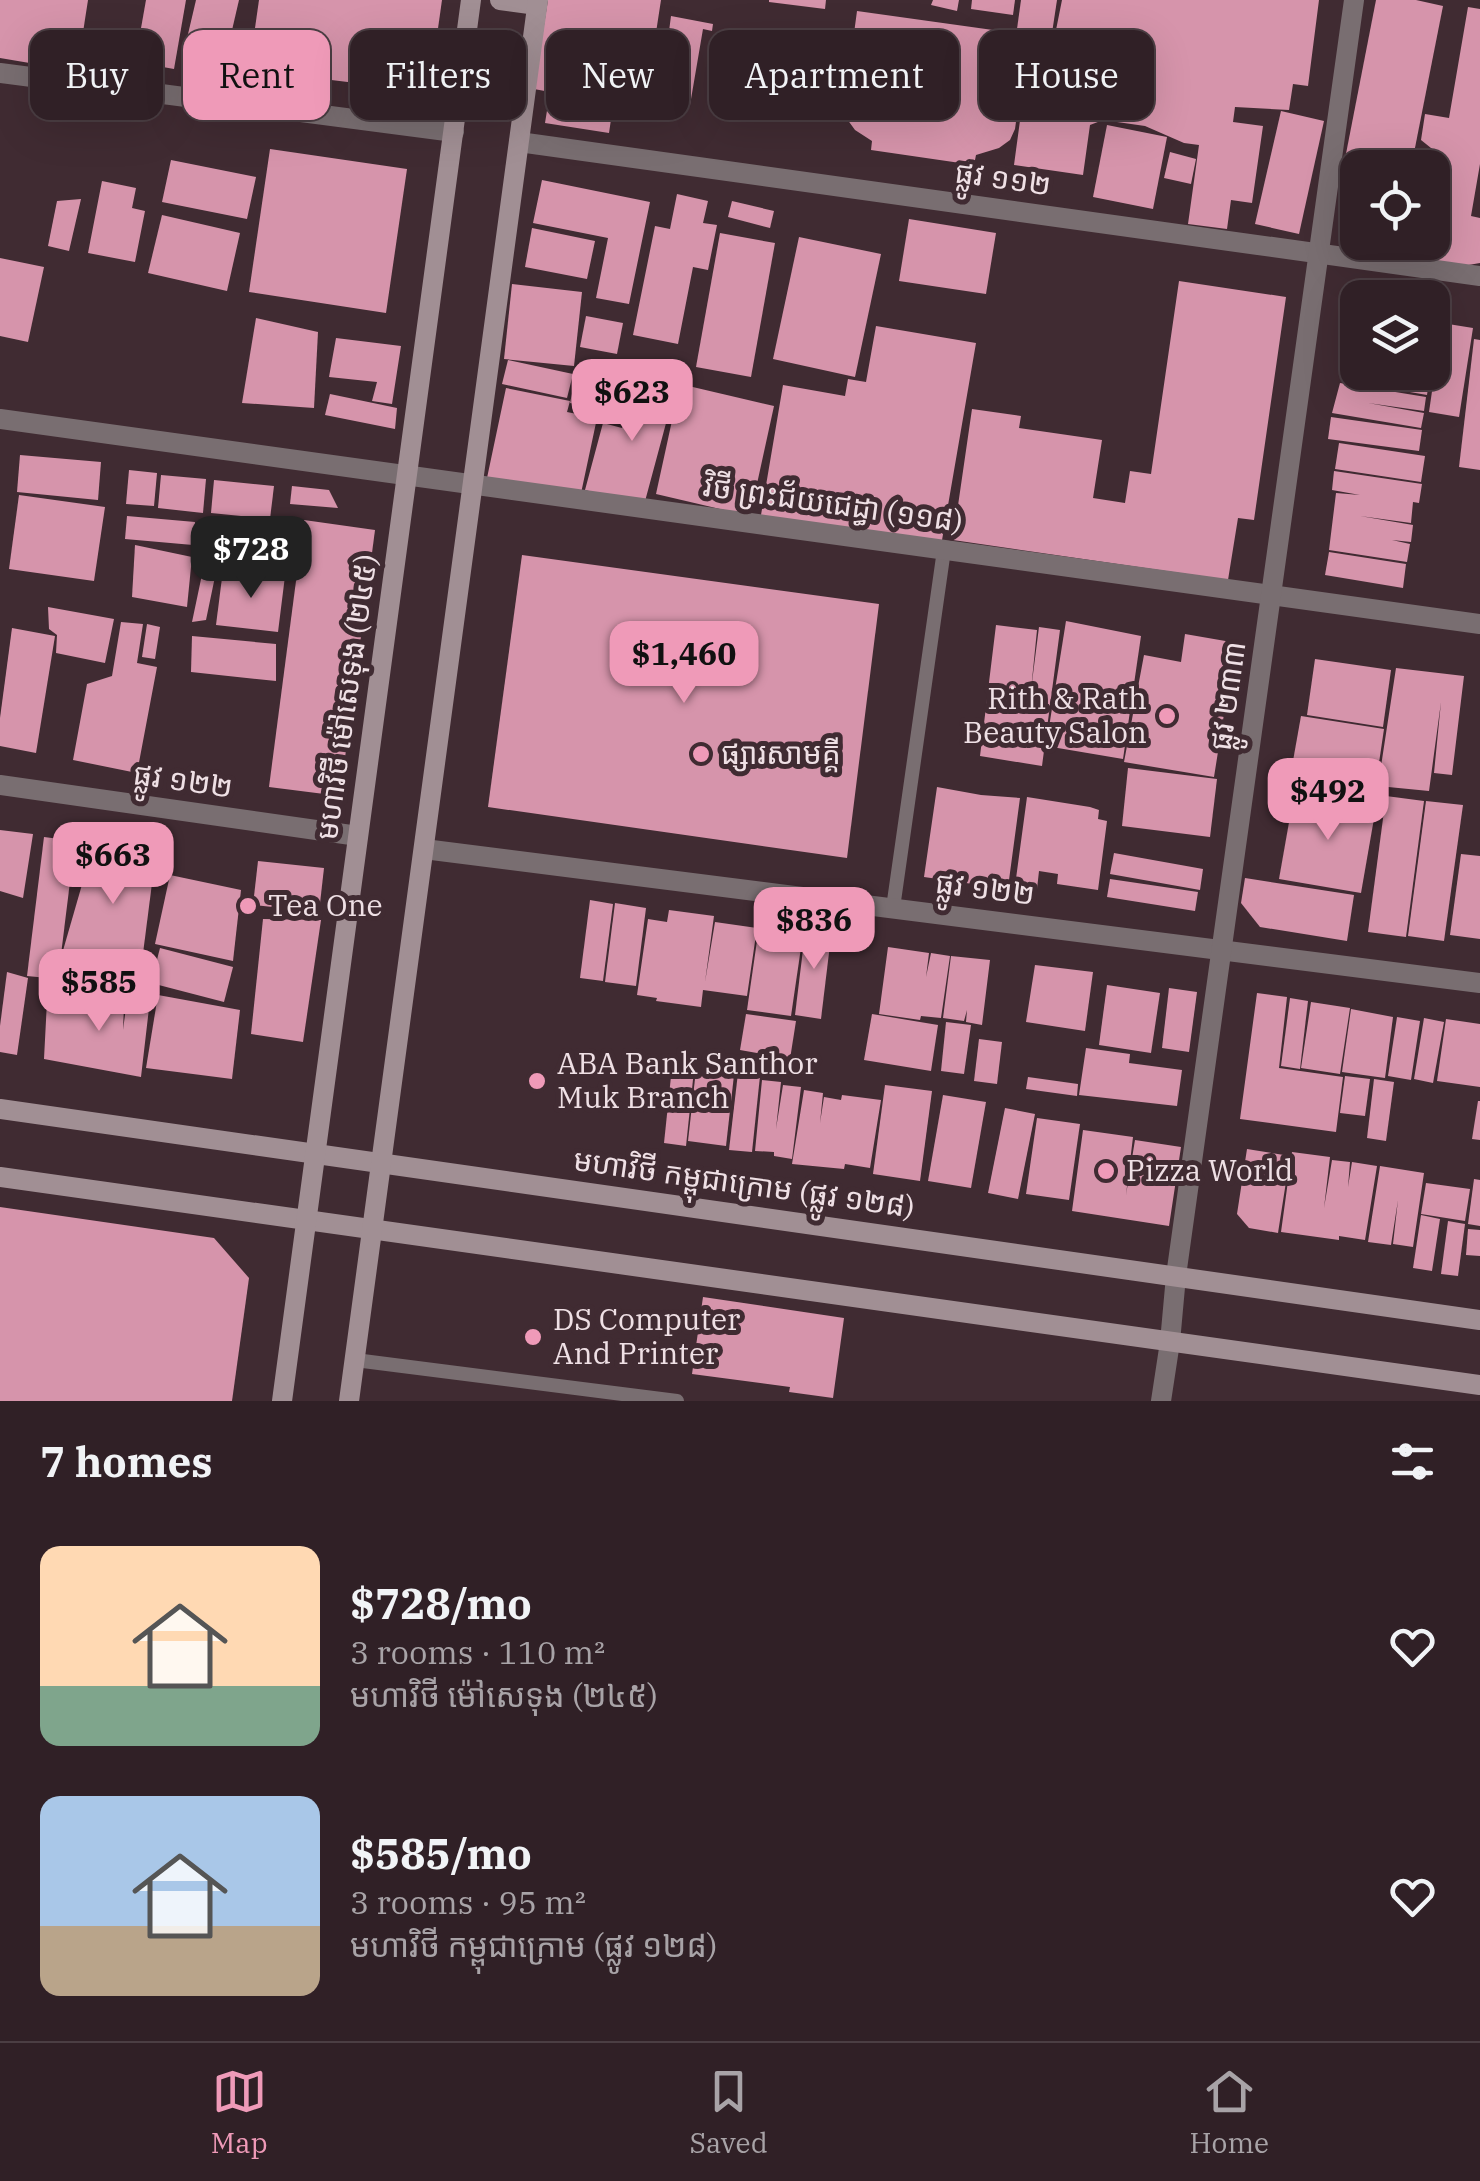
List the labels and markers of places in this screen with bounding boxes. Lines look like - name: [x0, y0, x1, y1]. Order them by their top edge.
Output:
- pin: $623: [573, 359, 691, 444]
- pin: $728: [192, 516, 310, 601]
- pin: $1,460: [603, 621, 765, 706]
- place label: Rith & Rath Beauty Salon: [963, 678, 1147, 751]
- marker: Rith & Rath Beauty Salon: [1156, 705, 1178, 727]
- place label: ផ្សារសាមគ្គី: [721, 733, 841, 773]
- marker: ផ្សារសាមគ្គី: [690, 743, 712, 765]
- pin: $492: [1269, 758, 1387, 843]
- pin: $663: [54, 822, 172, 907]
- place label: Tea One: [268, 885, 383, 924]
- pin: $836: [755, 887, 873, 972]
- marker: Tea One: [237, 895, 259, 917]
- pin: $585: [40, 949, 158, 1034]
- place label: ABA Bank Santhor Muk Branch: [557, 1043, 817, 1116]
- marker: ABA Bank Santhor Muk Branch: [526, 1070, 548, 1092]
- place label: Pizza World: [1126, 1150, 1293, 1189]
- marker: Pizza World: [1095, 1160, 1117, 1182]
- place label: DS Computer And Printer: [553, 1299, 740, 1372]
- marker: DS Computer And Printer: [522, 1326, 544, 1348]

